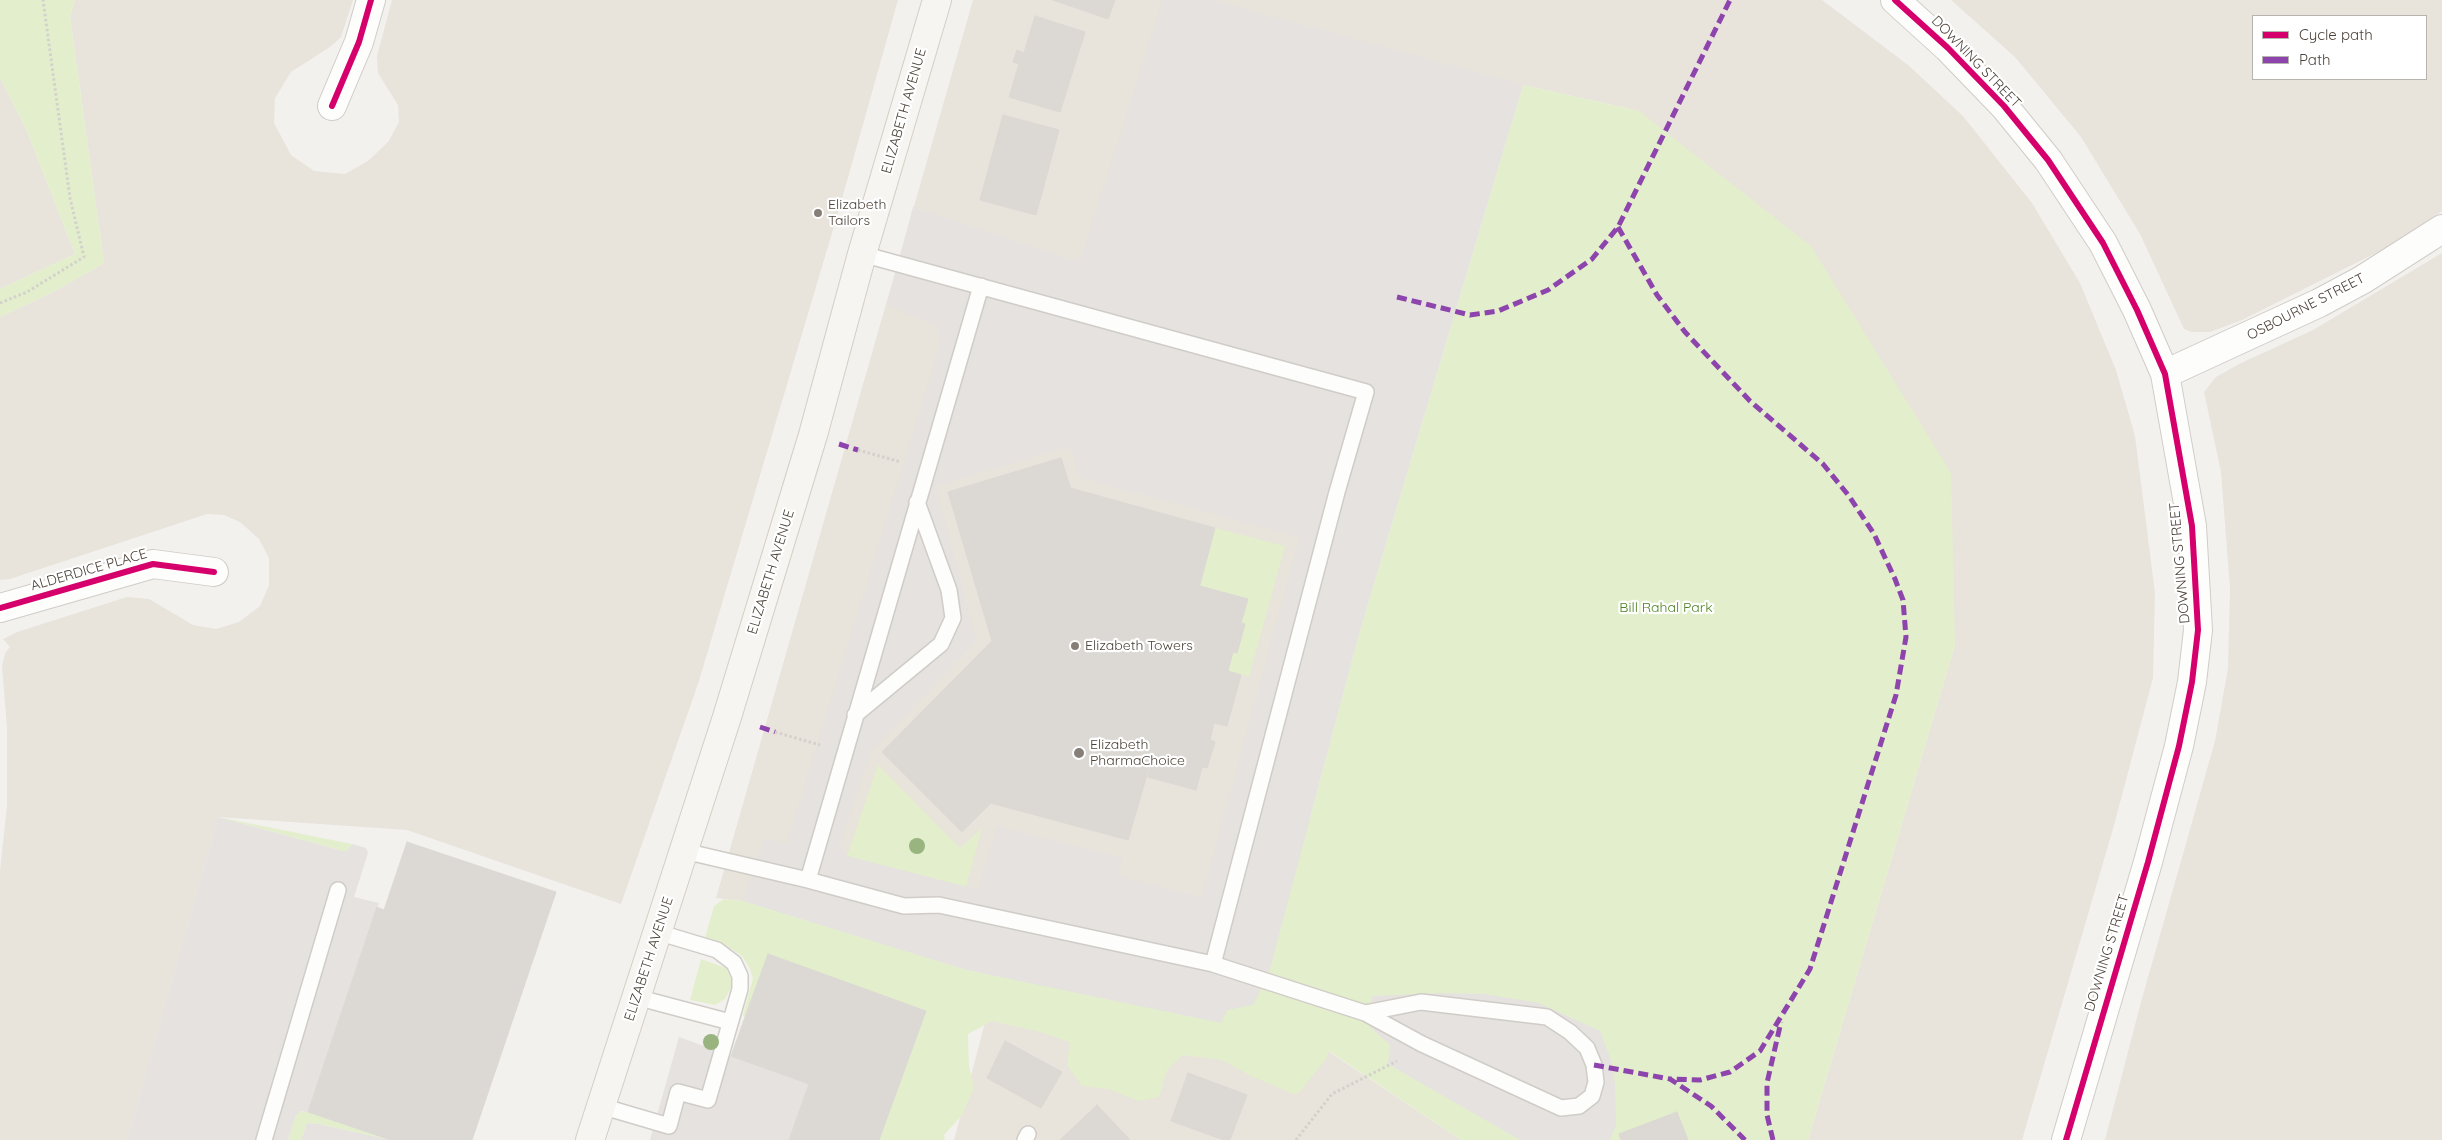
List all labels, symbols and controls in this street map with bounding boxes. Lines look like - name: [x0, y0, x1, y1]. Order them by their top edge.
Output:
- street label: DOWNING STREET: [1928, 12, 2024, 112]
- legend: [2252, 15, 2427, 80]
- text: Cycle path: [2299, 25, 2373, 44]
- street label: ELIZABETH AVENUE: [878, 46, 930, 176]
- text: Path: [2299, 50, 2331, 69]
- place label: Elizabeth Tailors: [828, 197, 886, 230]
- marker: Elizabeth Tailors: [812, 207, 824, 219]
- street label: OSBOURNE STREET: [2244, 270, 2368, 344]
- street label: DOWNING STREET: [2166, 502, 2194, 624]
- street label: ELIZABETH AVENUE: [744, 508, 798, 636]
- street label: ALDERDICE PLACE: [29, 545, 149, 595]
- park label: Bill Rahal Park: [1619, 600, 1713, 616]
- place label: Elizabeth Towers: [1085, 638, 1193, 654]
- marker: Elizabeth Towers: [1069, 640, 1081, 652]
- place label: Elizabeth PharmaChoice: [1090, 737, 1185, 770]
- marker: Elizabeth PharmaChoice: [1072, 746, 1086, 760]
- street label: DOWNING STREET: [2081, 892, 2133, 1014]
- street label: ELIZABETH AVENUE: [621, 895, 677, 1023]

